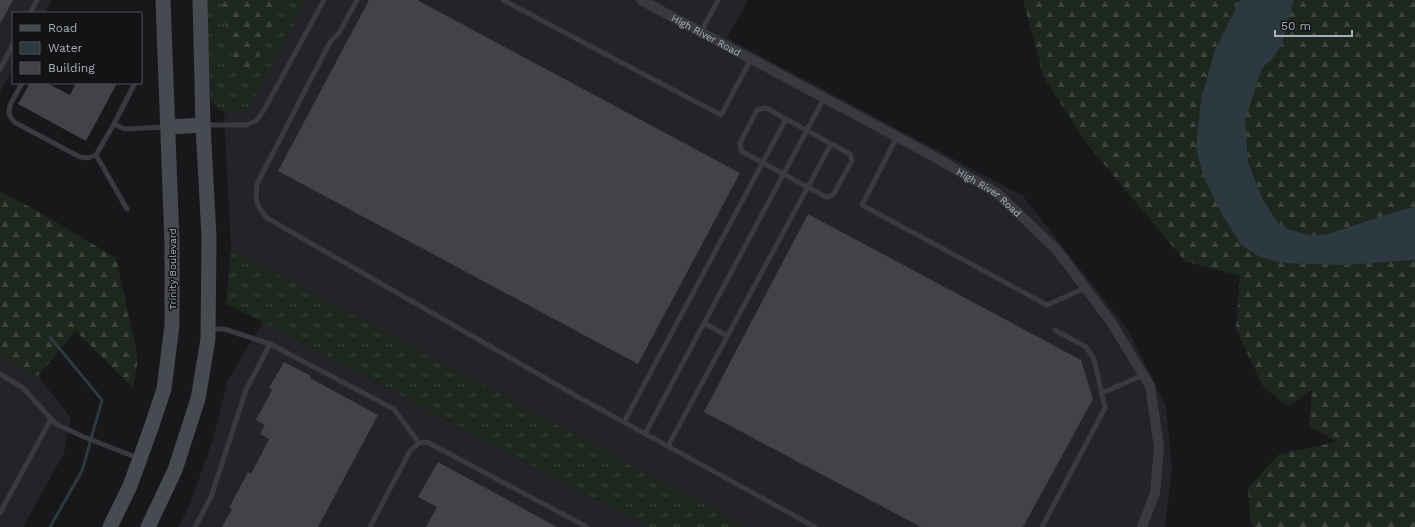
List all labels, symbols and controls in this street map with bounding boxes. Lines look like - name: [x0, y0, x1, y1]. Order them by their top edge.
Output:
- legend: [12, 12, 142, 84]
- street label: High River Road: [670, 12, 743, 58]
- scale bar: [1275, 12, 1352, 38]
- text: 50 m: [1281, 19, 1311, 33]
- text: Road: [48, 21, 77, 35]
- text: Water: [48, 41, 83, 55]
- text: Building: [48, 61, 95, 75]
- street label: High River Road: [955, 166, 1023, 219]
- street label: Trinity Boulevard: [167, 228, 178, 310]

